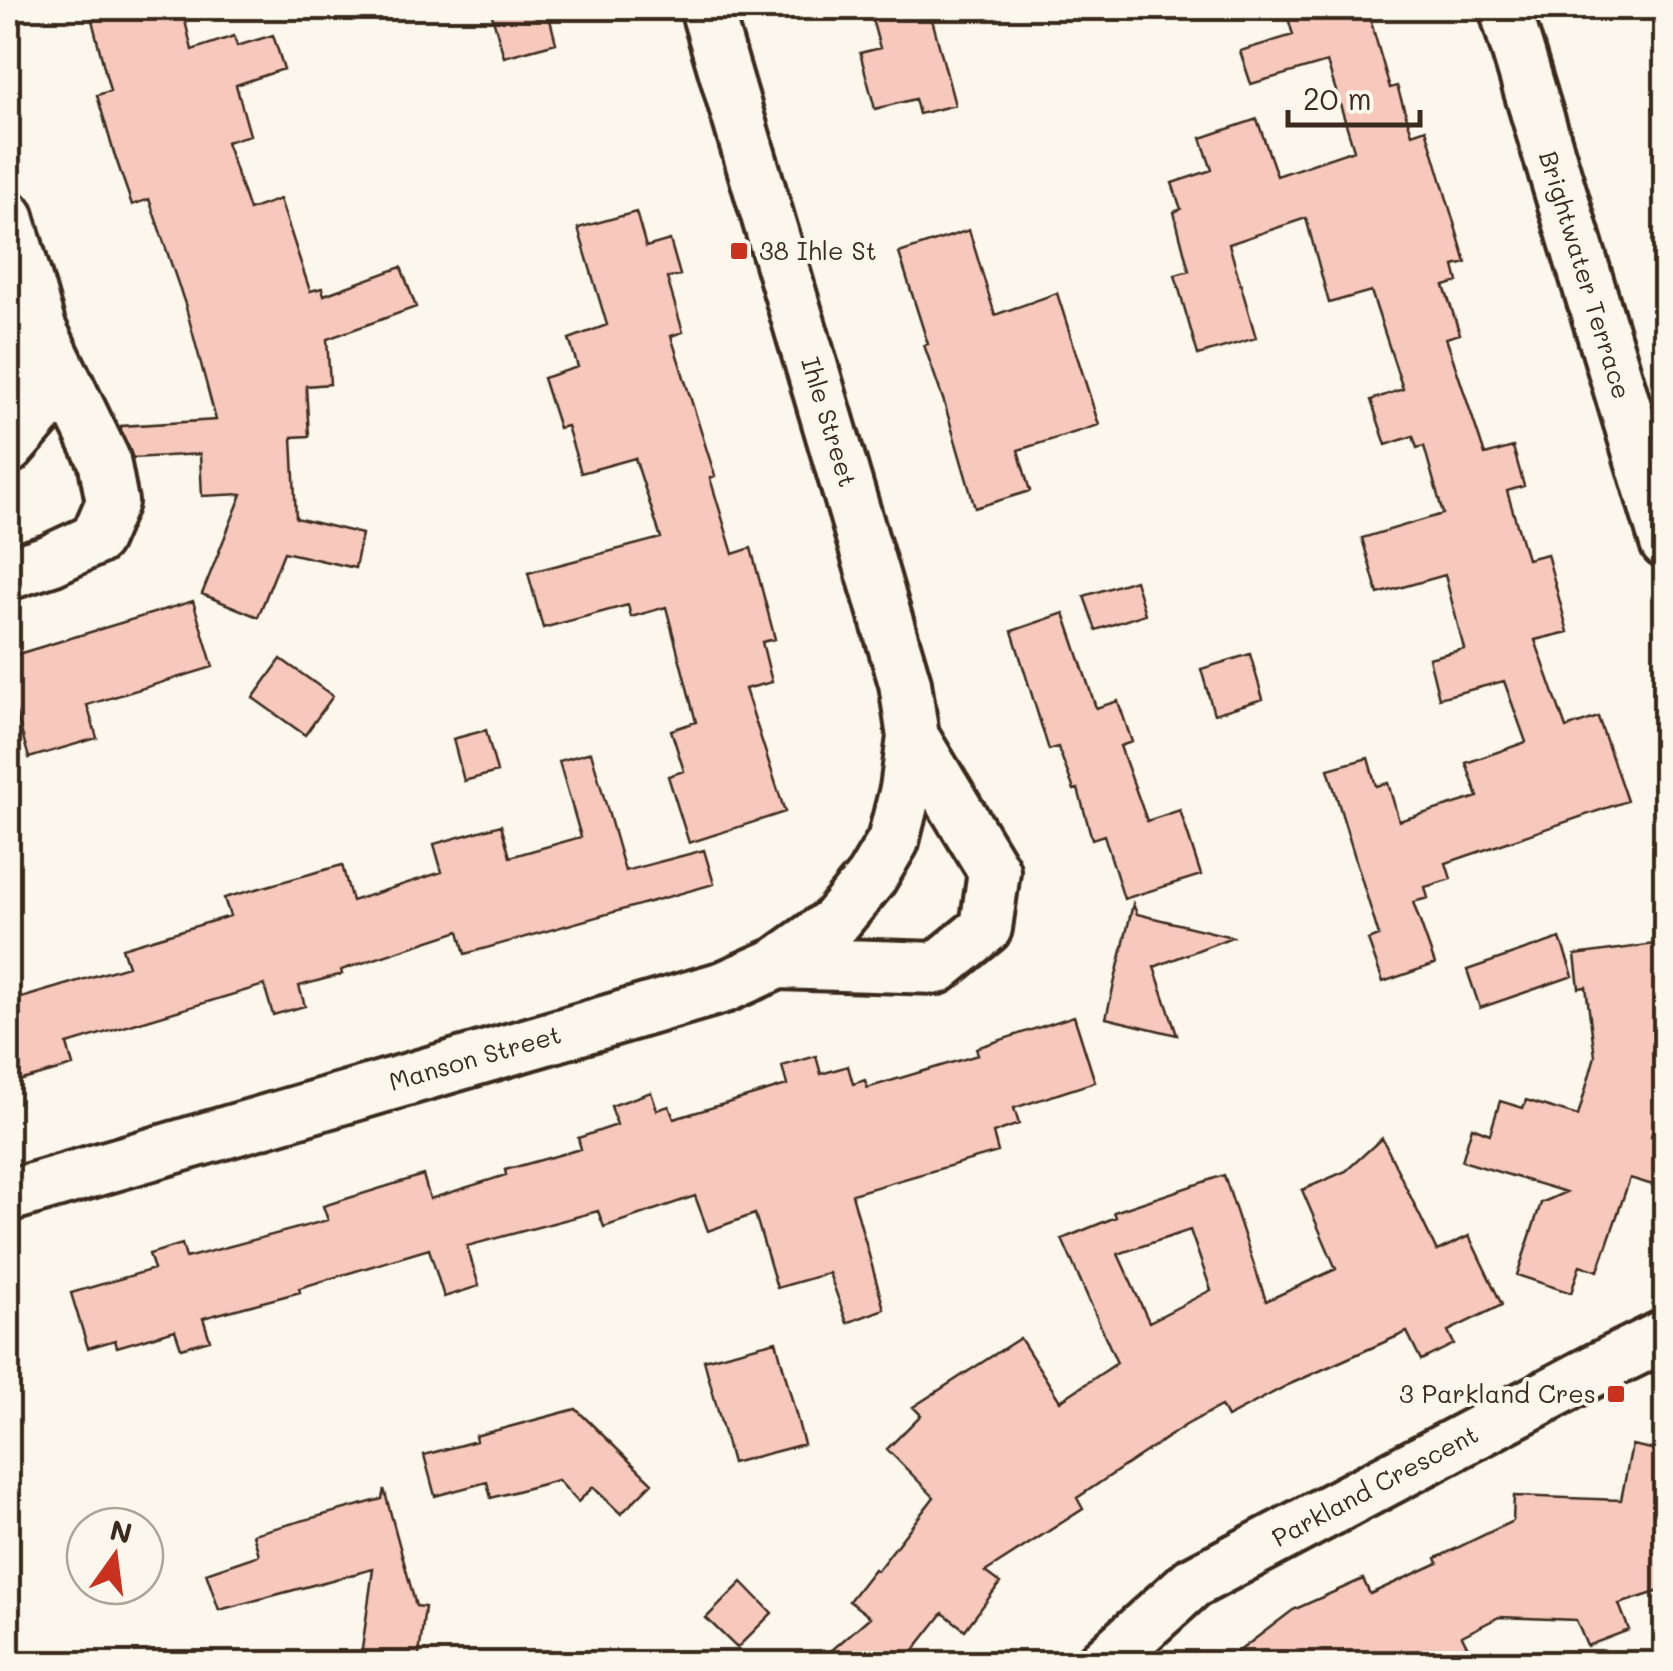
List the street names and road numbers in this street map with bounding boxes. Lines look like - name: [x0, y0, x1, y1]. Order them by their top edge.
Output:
- street label: Brightwater Terrace: [1533, 147, 1639, 403]
- street label: Ihle Street: [795, 353, 865, 491]
- street label: Manson Street: [385, 1017, 565, 1097]
- street label: Parkland Crescent: [1266, 1417, 1483, 1553]

